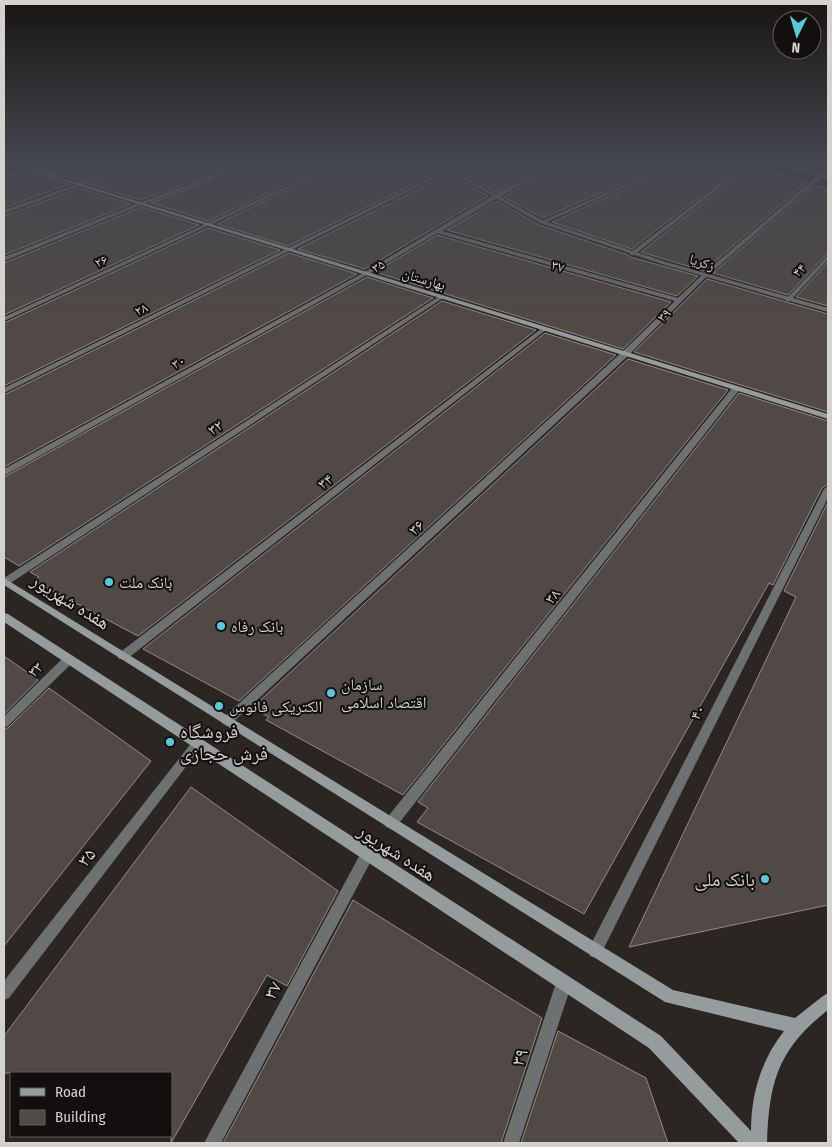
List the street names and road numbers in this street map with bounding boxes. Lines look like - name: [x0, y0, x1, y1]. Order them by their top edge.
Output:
- street label: ۲۶: [92, 251, 110, 272]
- street label: زکریا: [687, 251, 716, 274]
- street label: ۳۵: [368, 256, 388, 277]
- street label: ۳۷: [549, 257, 566, 276]
- street label: ۴۴: [789, 260, 810, 281]
- street label: بهارستان: [400, 265, 448, 294]
- street label: ۲۸: [132, 299, 151, 320]
- street label: ۳۹: [654, 305, 675, 326]
- street label: ۳۰: [169, 352, 188, 373]
- street label: ۳۲: [204, 416, 226, 439]
- street label: ۳۴: [314, 469, 337, 493]
- street label: ۳۶: [405, 516, 428, 539]
- street label: هفده شهریور: [26, 568, 114, 635]
- street label: ۳۸: [540, 585, 564, 608]
- street label: ۳۳: [24, 658, 47, 681]
- street label: ۴۰: [686, 702, 709, 723]
- street label: هفده شهریور: [353, 818, 440, 886]
- street label: ۳۵: [72, 844, 101, 871]
- street label: ۳۷: [258, 977, 287, 1003]
- street label: ۳۹: [506, 1045, 533, 1069]

